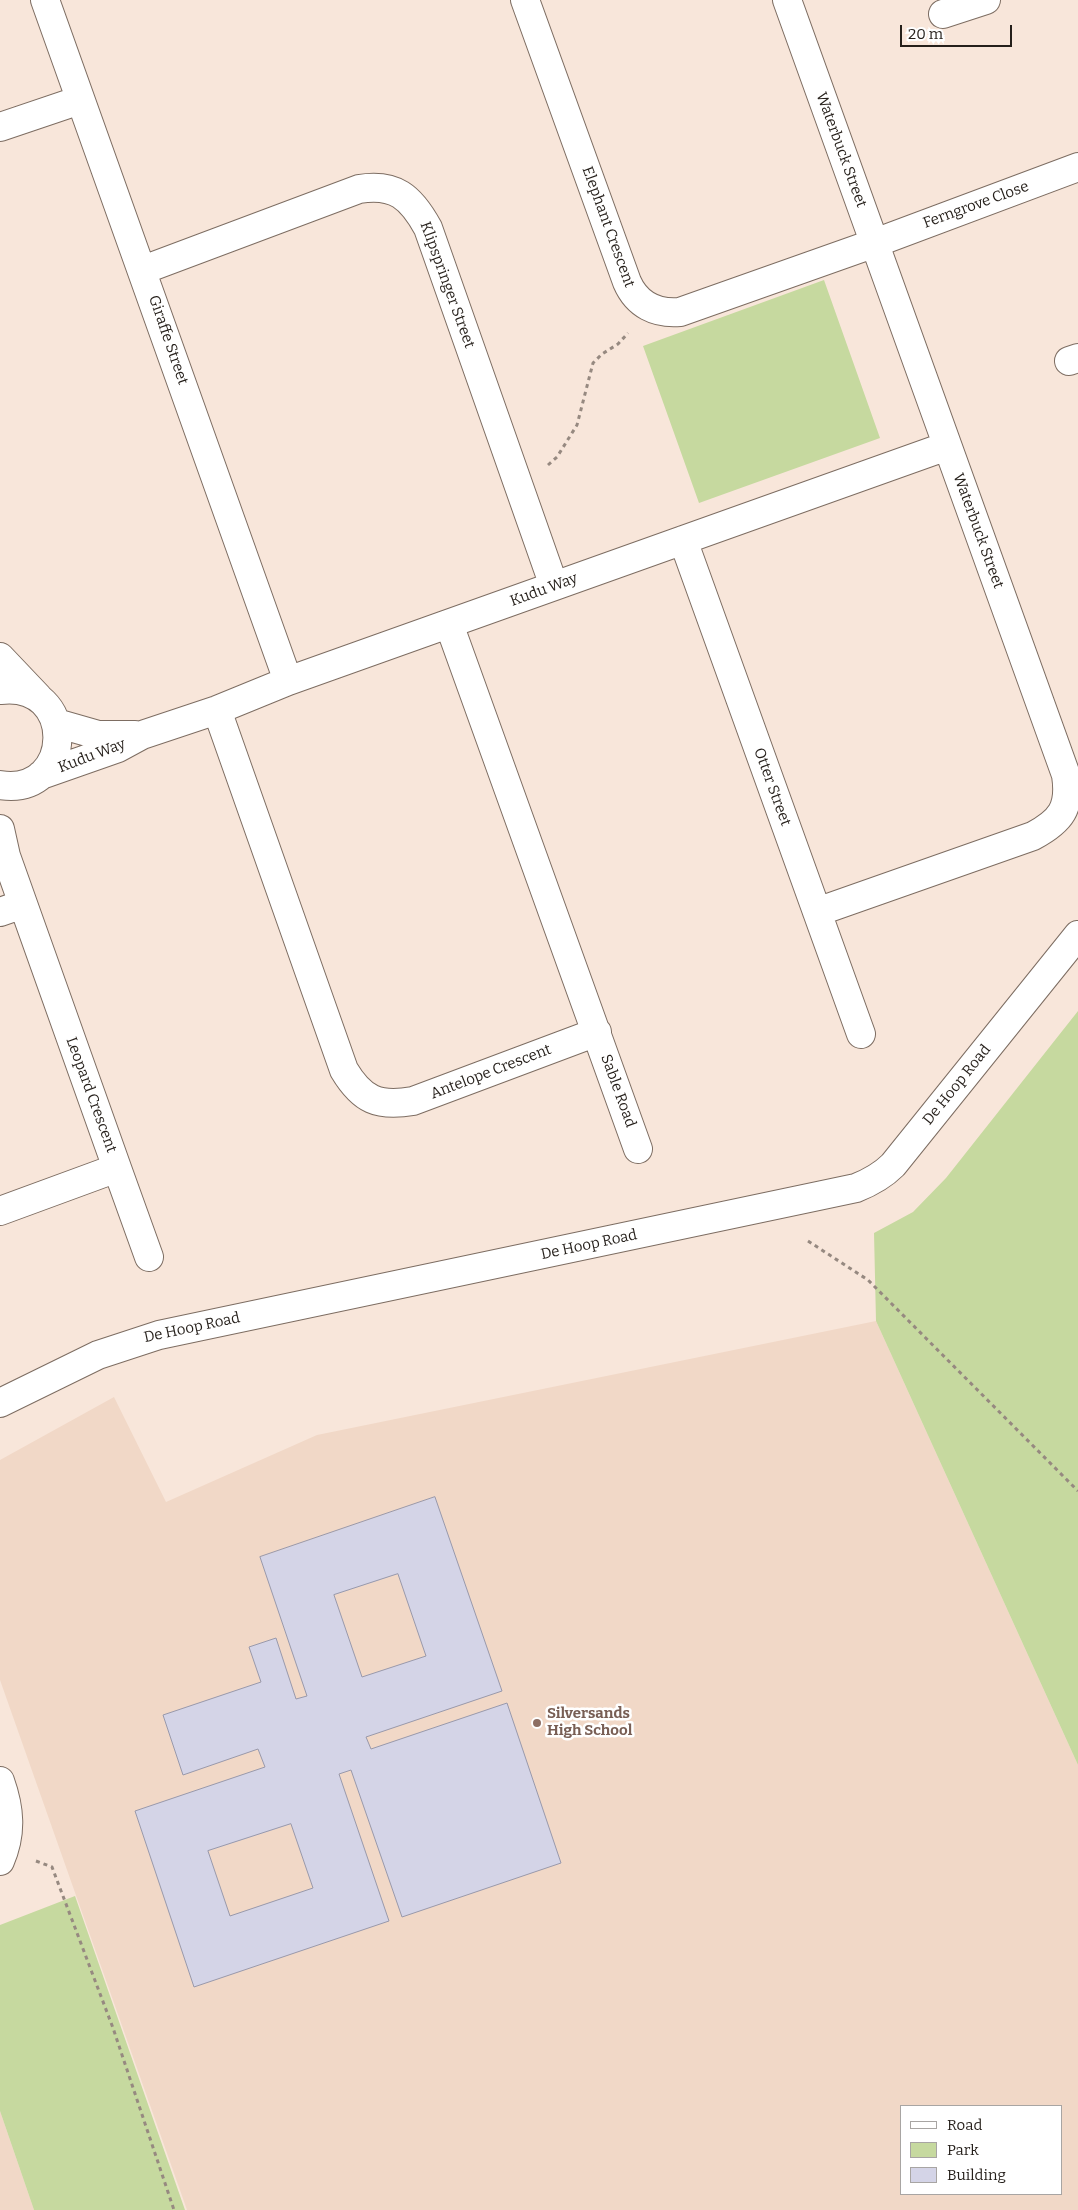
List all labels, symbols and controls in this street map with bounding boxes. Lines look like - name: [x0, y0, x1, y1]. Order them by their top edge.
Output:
- scale bar: [903, 15, 1016, 47]
- text: 20 m: [908, 25, 943, 43]
- street label: Waterbuck Street: [812, 90, 870, 210]
- street label: Elephant Crescent: [578, 164, 638, 290]
- street label: Ferngrove Close: [921, 178, 1031, 232]
- street label: Klipspringer Street: [416, 219, 478, 351]
- street label: Giraffe Street: [144, 293, 192, 387]
- street label: Waterbuck Street: [949, 471, 1007, 591]
- street label: Kudu Way: [508, 569, 580, 611]
- street label: Kudu Way: [56, 735, 128, 777]
- street label: Otter Street: [750, 745, 794, 829]
- street label: Leopard Crescent: [62, 1035, 120, 1155]
- street label: Antelope Crescent: [428, 1041, 554, 1103]
- street label: De Hoop Road: [919, 1041, 995, 1129]
- street label: Sable Road: [596, 1052, 640, 1130]
- street label: De Hoop Road: [539, 1226, 639, 1264]
- street label: De Hoop Road: [142, 1309, 242, 1347]
- place label: Silversands High School: [547, 1705, 632, 1740]
- marker: Silversands High School: [531, 1717, 543, 1729]
- legend: [900, 2105, 1063, 2195]
- text: Road: [947, 2116, 982, 2134]
- text: Park: [947, 2141, 979, 2159]
- text: Building: [947, 2166, 1006, 2184]

